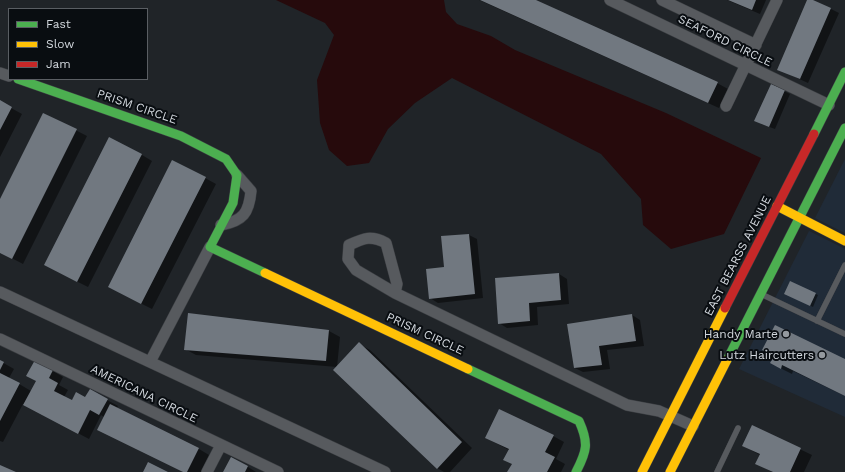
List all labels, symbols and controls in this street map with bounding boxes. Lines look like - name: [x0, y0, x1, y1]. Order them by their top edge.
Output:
- legend: [8, 8, 148, 80]
- street label: SEAFORD CIRCLE: [676, 12, 774, 70]
- text: Fast: [46, 17, 71, 31]
- text: Slow: [46, 37, 74, 51]
- text: Jam: [46, 57, 71, 71]
- street label: PRISM CIRCLE: [95, 87, 179, 127]
- street label: EAST BEARSS AVENUE: [701, 194, 775, 318]
- street label: PRISM CIRCLE: [384, 310, 466, 358]
- place label: Handy Marte: [704, 327, 778, 341]
- marker: Handy Marte: [781, 329, 791, 339]
- place label: Lutz Haircutters: [719, 348, 814, 362]
- marker: Lutz Haircutters: [817, 350, 827, 360]
- street label: AMERICANA CIRCLE: [88, 362, 200, 426]

